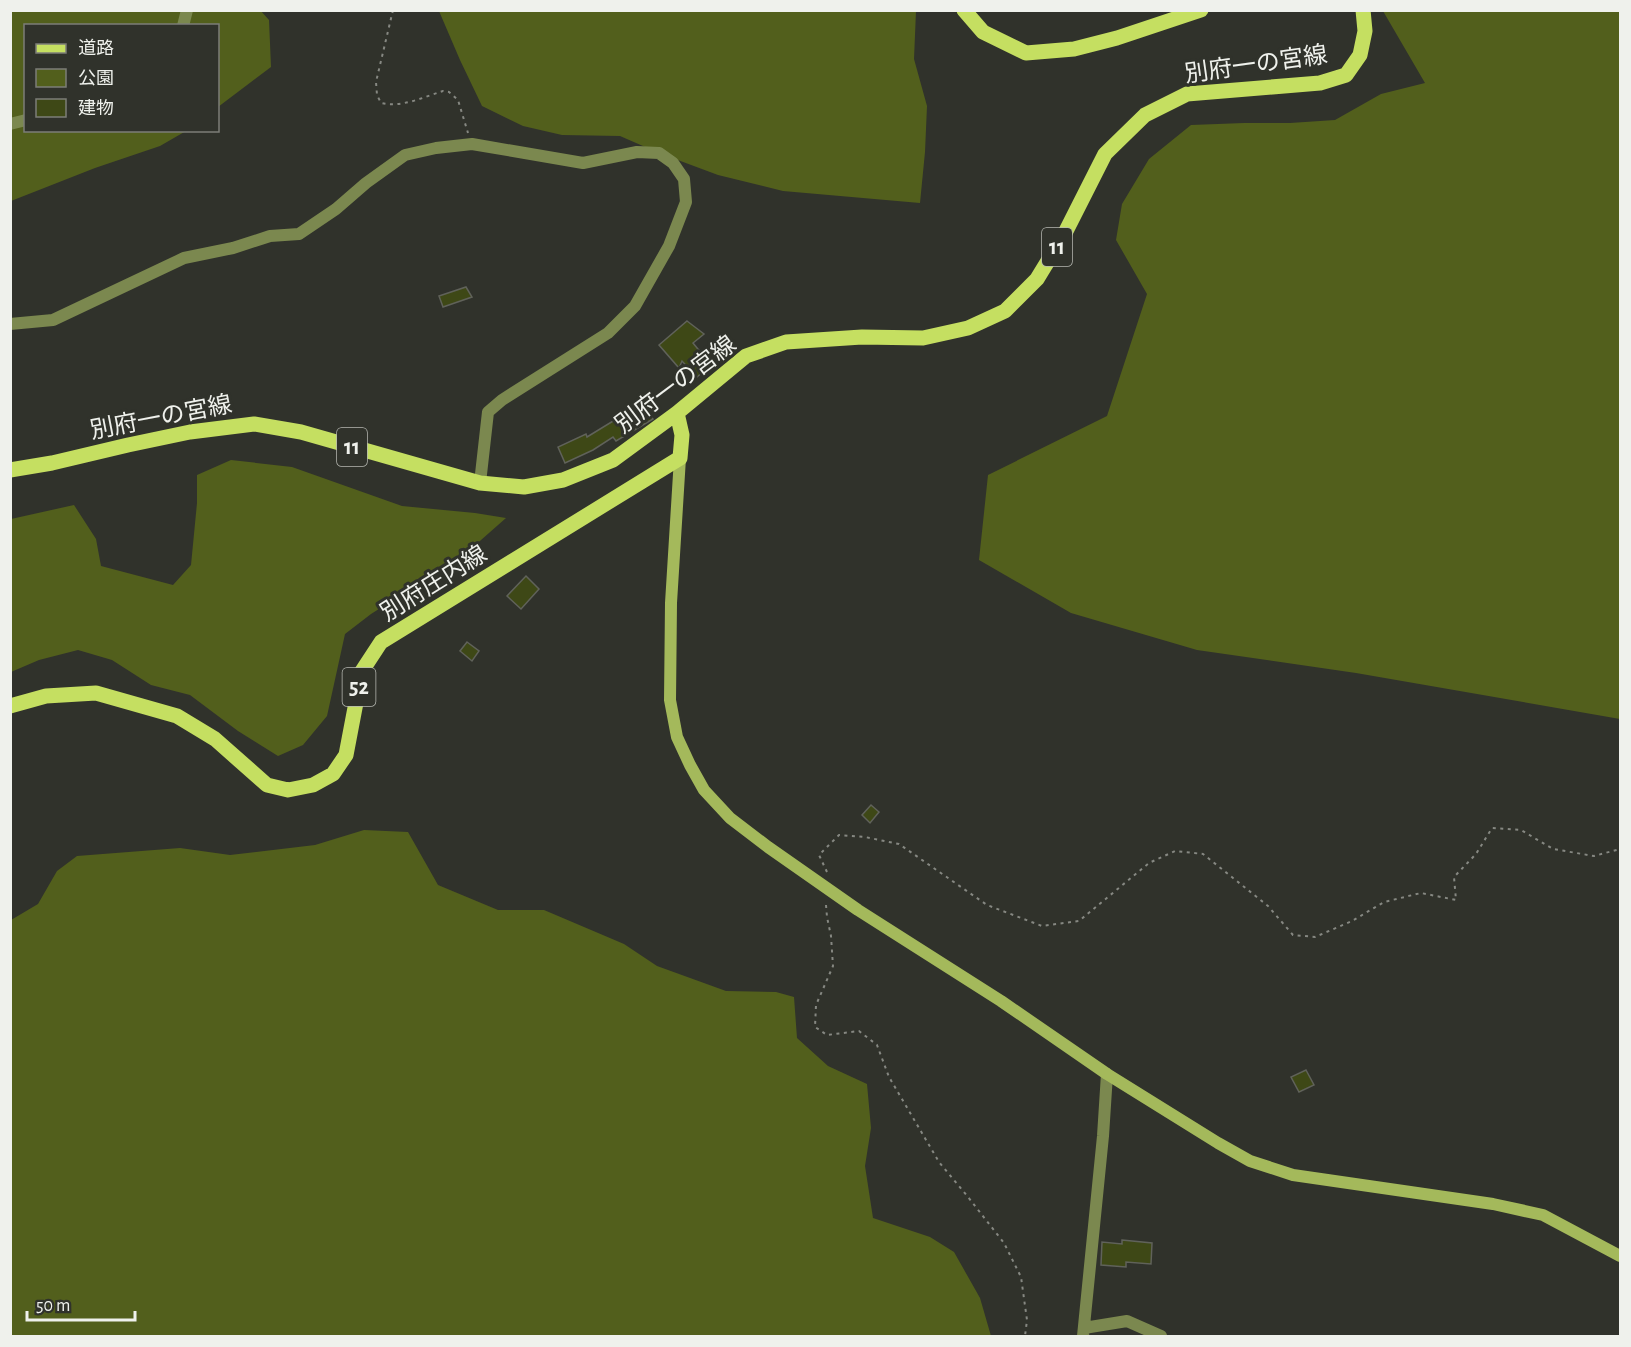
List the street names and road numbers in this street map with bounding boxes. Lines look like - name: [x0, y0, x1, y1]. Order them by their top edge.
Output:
- street label: 別府一の宮線: [1183, 41, 1329, 87]
- road number: 11: [1042, 228, 1072, 266]
- street label: 別府一の宮線: [610, 330, 741, 438]
- street label: 別府一の宮線: [88, 391, 234, 444]
- road number: 11: [337, 428, 367, 466]
- street label: 別府庄内線: [376, 540, 491, 626]
- road number: 52: [342, 668, 376, 706]

